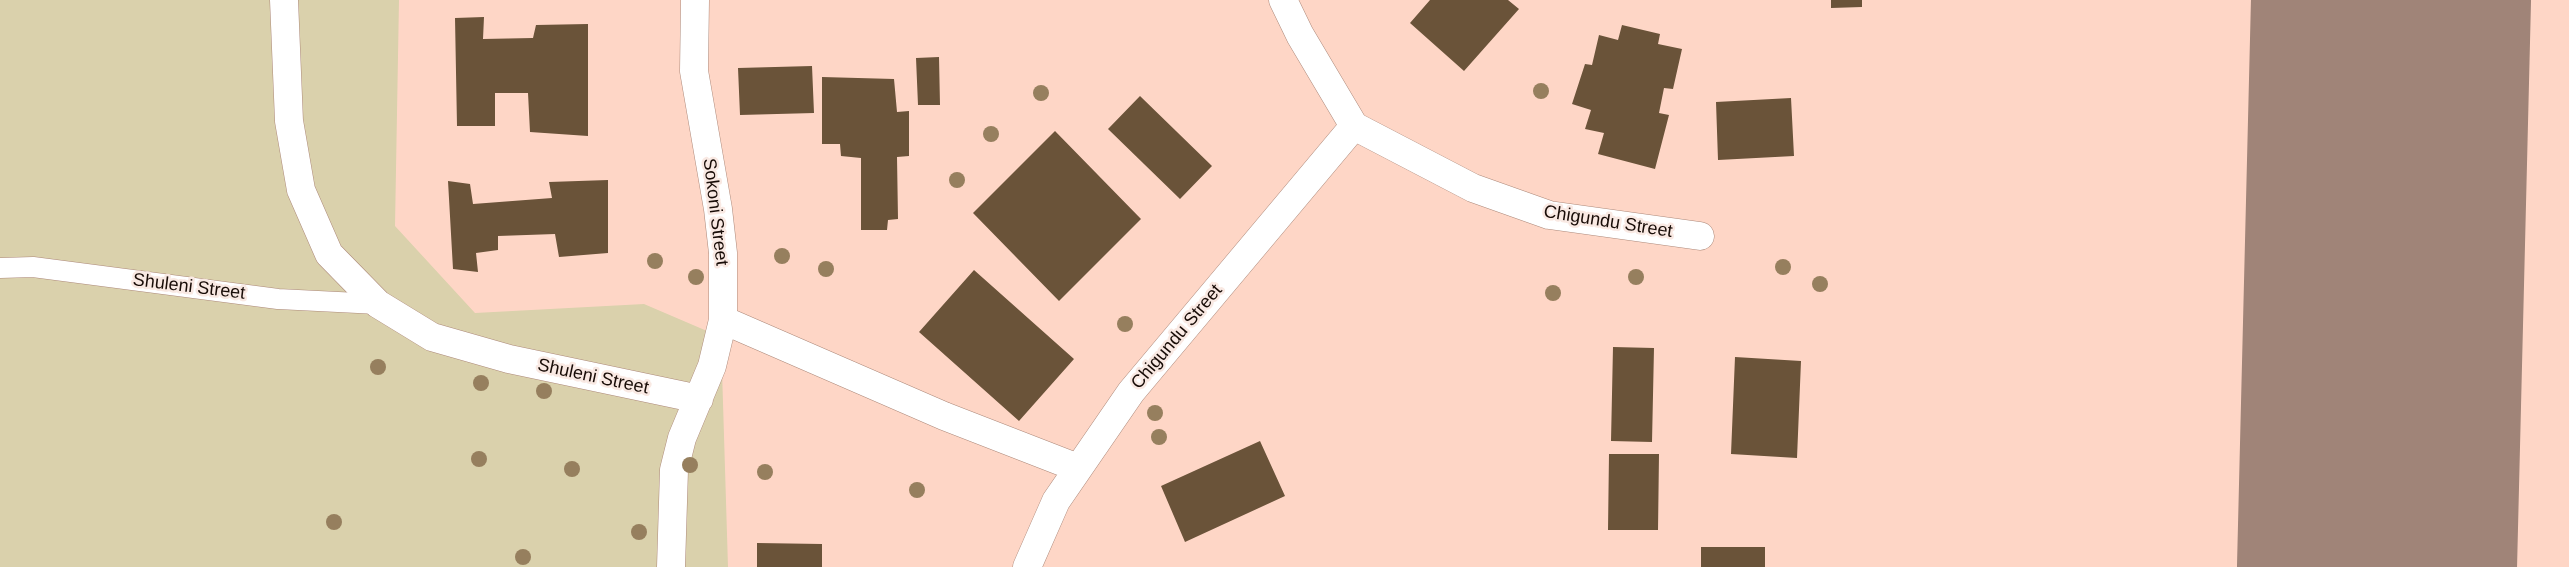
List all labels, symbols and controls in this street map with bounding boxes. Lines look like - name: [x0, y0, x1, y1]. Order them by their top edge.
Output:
- street label: Sokoni Street: [698, 157, 732, 267]
- street label: Chigundu Street: [1542, 201, 1674, 243]
- street label: Shuleni Street: [132, 269, 246, 305]
- street label: Chigundu Street: [1127, 280, 1227, 394]
- street label: Shuleni Street: [535, 355, 651, 399]

